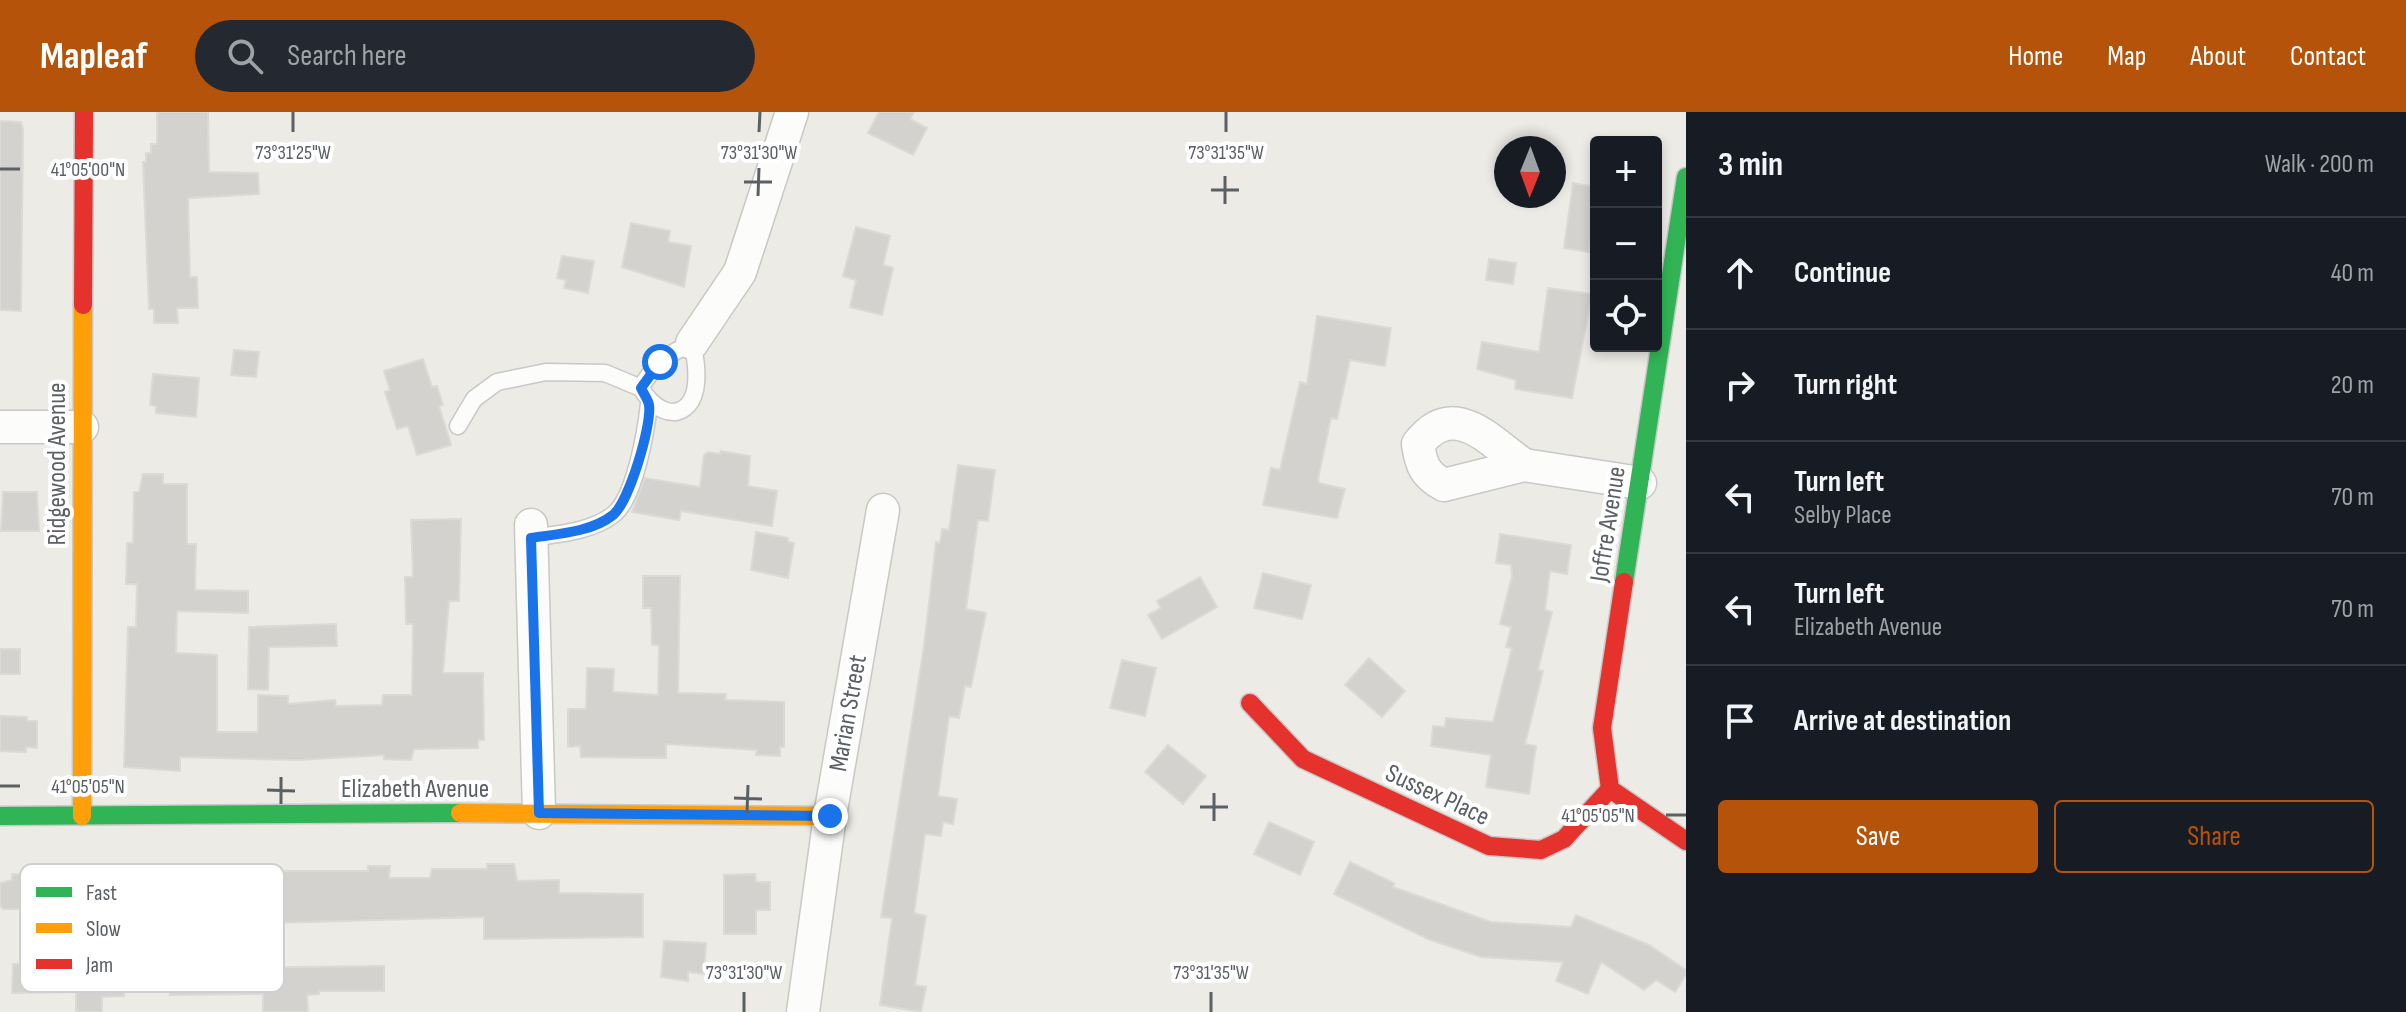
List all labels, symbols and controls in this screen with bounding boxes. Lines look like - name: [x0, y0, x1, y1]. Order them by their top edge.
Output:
- search box: [195, 20, 755, 92]
- text: Mapleaf: [40, 34, 147, 79]
- icon: search: [223, 34, 267, 78]
- text: Search here: [287, 38, 407, 74]
- text: Home: [2008, 40, 2063, 73]
- text: Map: [2107, 40, 2146, 73]
- text: About: [2190, 40, 2246, 73]
- text: Contact: [2290, 40, 2366, 73]
- north arrow: [1494, 136, 1566, 208]
- map controls: [1590, 136, 1662, 352]
- button: +: [1590, 136, 1662, 208]
- text: 73°31'25"W: [255, 141, 331, 165]
- text: 73°31'30"W: [721, 141, 797, 165]
- text: 73°31'35"W: [1188, 141, 1264, 165]
- text: 3 min: [1718, 144, 1783, 185]
- text: Walk · 200 m: [2265, 149, 2374, 180]
- text: 41°05'00"N: [51, 158, 125, 182]
- button: −: [1590, 208, 1662, 280]
- icon: ahead: [1718, 251, 1762, 295]
- text: Continue: [1794, 255, 1891, 291]
- text: 40 m: [2331, 258, 2374, 289]
- button: locate: [1590, 280, 1662, 352]
- route start: [642, 344, 678, 380]
- icon: right: [1718, 363, 1762, 407]
- text: Turn right: [1794, 367, 1897, 403]
- text: 20 m: [2331, 370, 2374, 401]
- street label: Ridgewood Avenue: [42, 383, 73, 545]
- street label: Joffre Avenue: [1584, 464, 1633, 585]
- text: Turn left: [1794, 464, 1884, 500]
- icon: left: [1718, 475, 1762, 519]
- text: 70 m: [2331, 482, 2374, 513]
- text: Selby Place: [1794, 500, 1892, 531]
- text: Turn left: [1794, 576, 1884, 612]
- icon: left: [1718, 587, 1762, 631]
- text: 70 m: [2331, 594, 2374, 625]
- text: Elizabeth Avenue: [1794, 612, 1942, 643]
- street label: Marian Street: [823, 652, 874, 774]
- icon: arrive: [1718, 699, 1762, 743]
- text: Arrive at destination: [1794, 703, 2011, 739]
- street label: Sussex Place: [1380, 758, 1494, 833]
- street label: Elizabeth Avenue: [341, 774, 489, 805]
- text: 41°05'05"N: [51, 775, 125, 799]
- route end: [812, 798, 848, 834]
- button: Save: [1718, 800, 2038, 873]
- button: Share: [2054, 800, 2374, 873]
- text: 41°05'05"N: [1561, 804, 1635, 828]
- legend: [20, 864, 284, 992]
- text: Fast: [86, 880, 117, 907]
- text: Slow: [86, 916, 121, 943]
- text: Jam: [85, 952, 113, 979]
- text: 73°31'30"W: [706, 961, 782, 985]
- text: 73°31'35"W: [1173, 961, 1249, 985]

